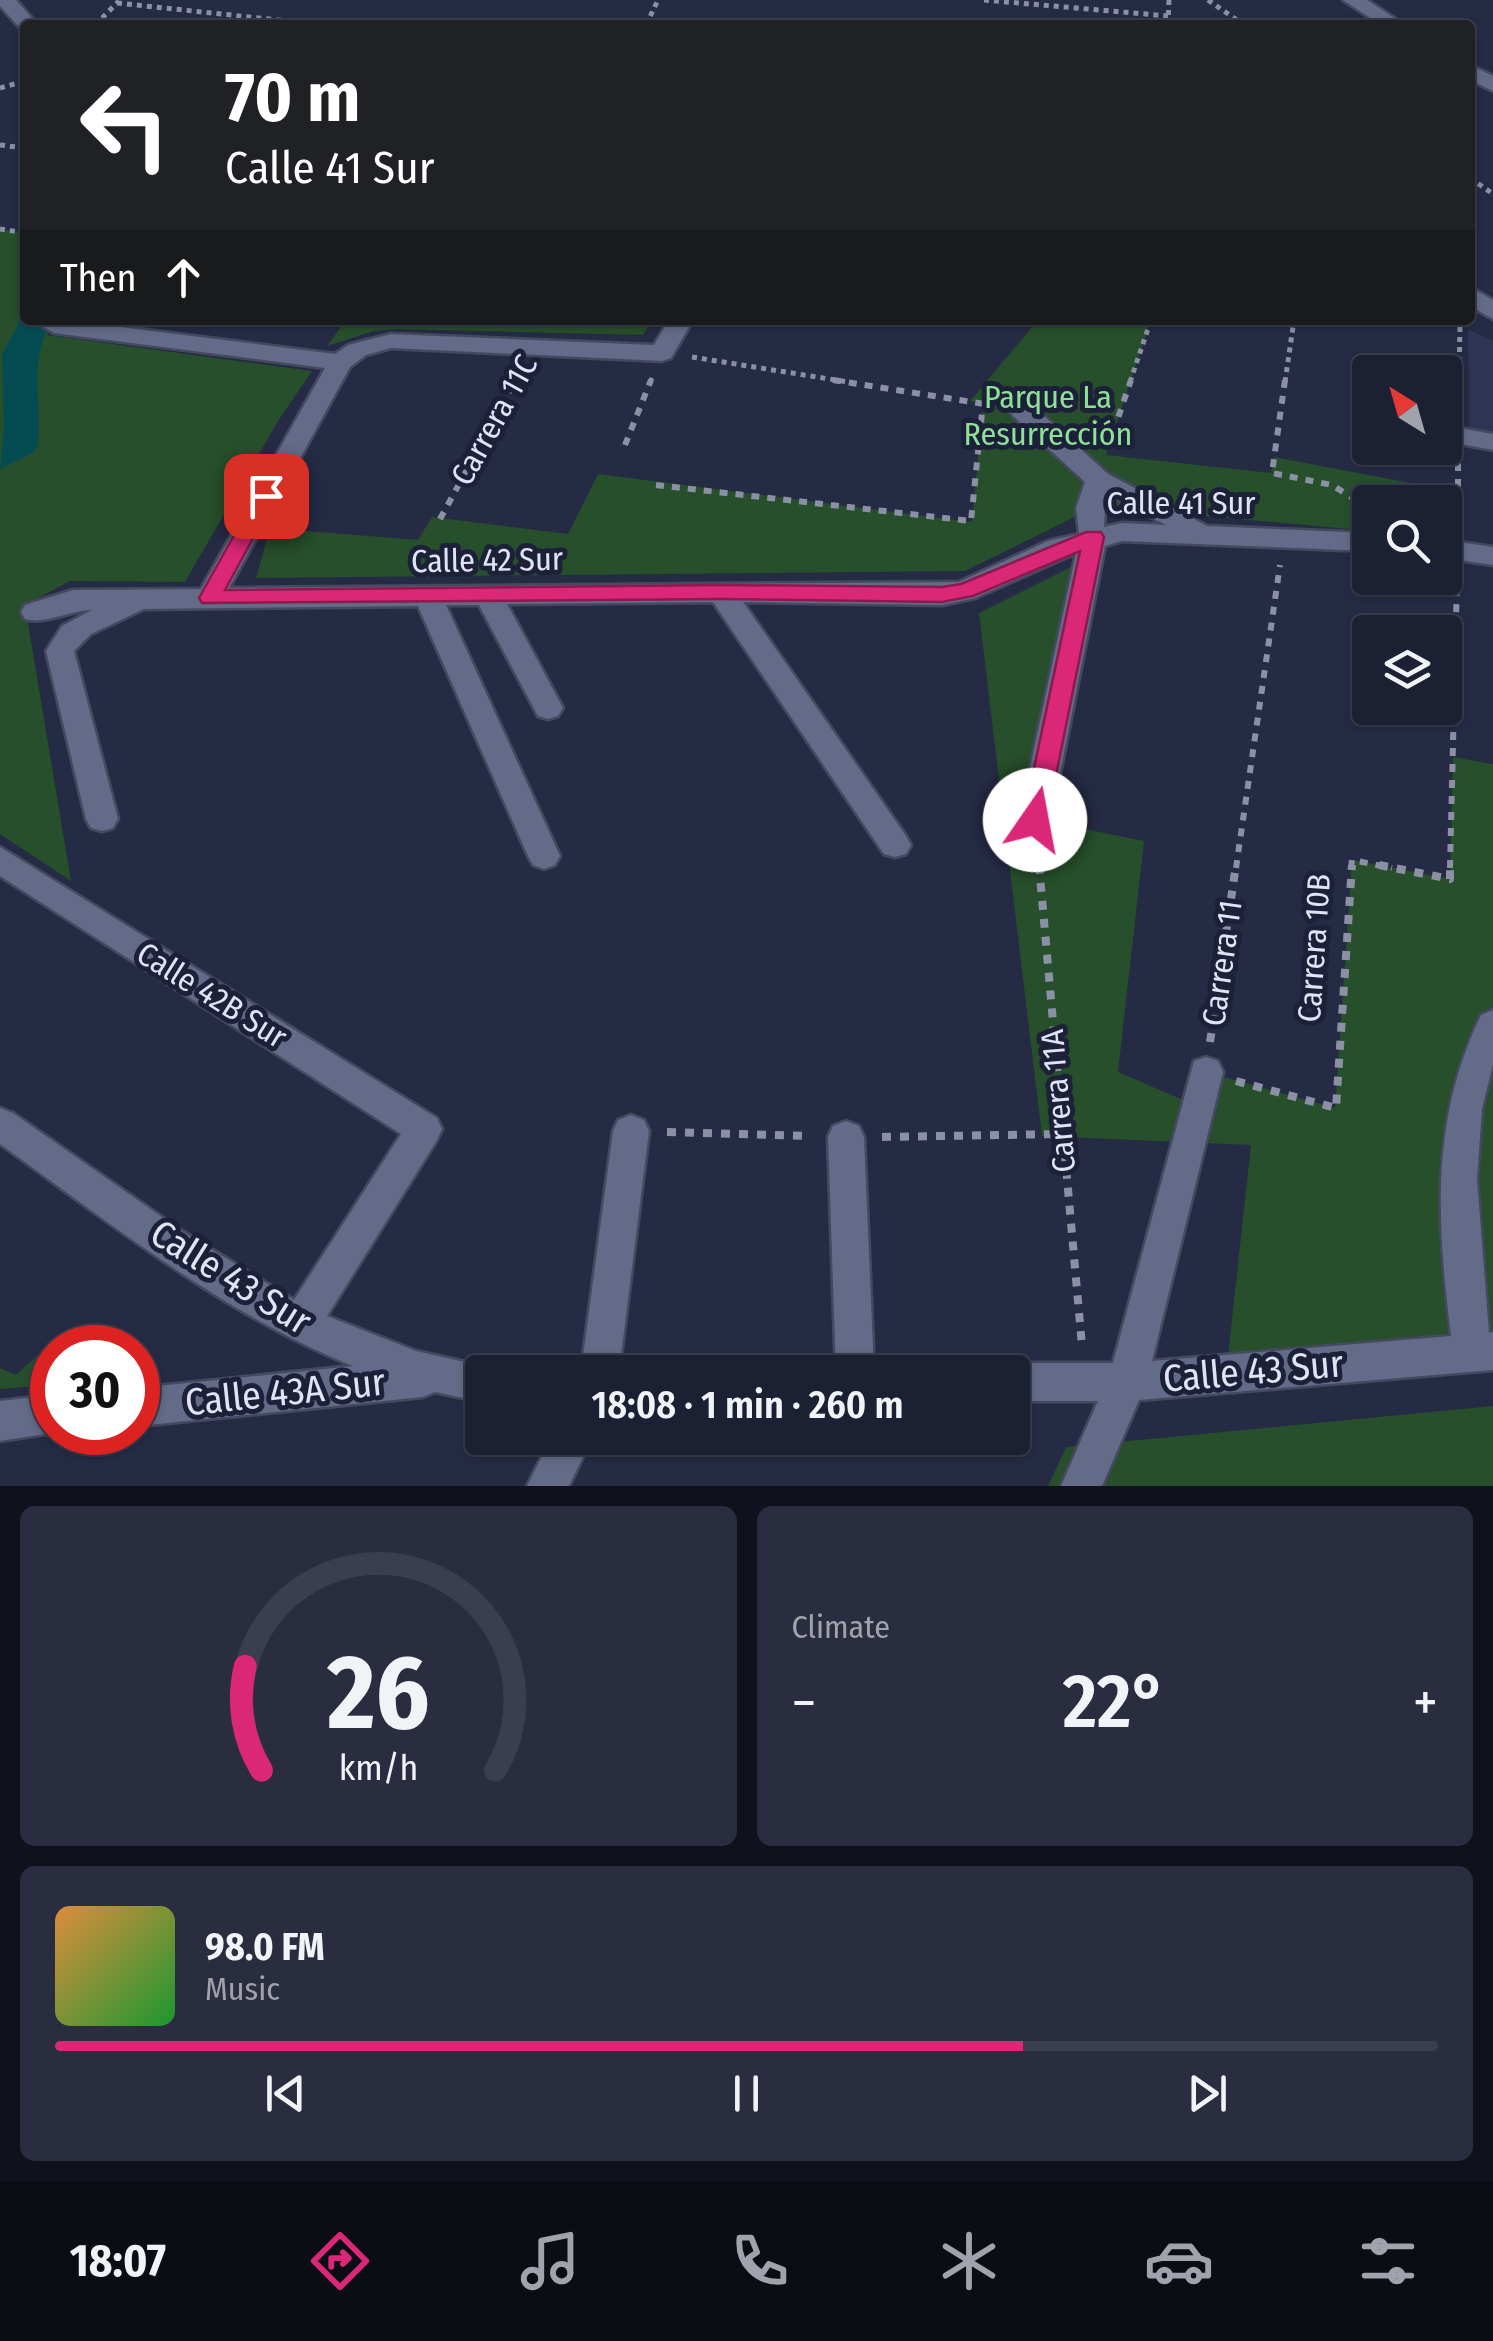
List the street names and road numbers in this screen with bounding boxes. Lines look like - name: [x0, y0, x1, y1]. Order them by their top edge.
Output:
- street label: Carrera 11C: [443, 348, 545, 492]
- street label: Calle 41 Sur: [1107, 484, 1255, 522]
- street label: Calle 42 Sur: [411, 540, 563, 580]
- street label: Carrera 10B: [1290, 872, 1338, 1024]
- street label: Carrera 11: [1194, 898, 1250, 1028]
- street label: Calle 42B Sur: [130, 934, 294, 1056]
- street label: Carrera 11A: [1033, 1028, 1083, 1174]
- street label: Calle 43 Sur: [142, 1210, 320, 1344]
- street label: Calle 43 Sur: [1161, 1340, 1345, 1402]
- street label: Calle 43A Sur: [183, 1359, 387, 1425]

